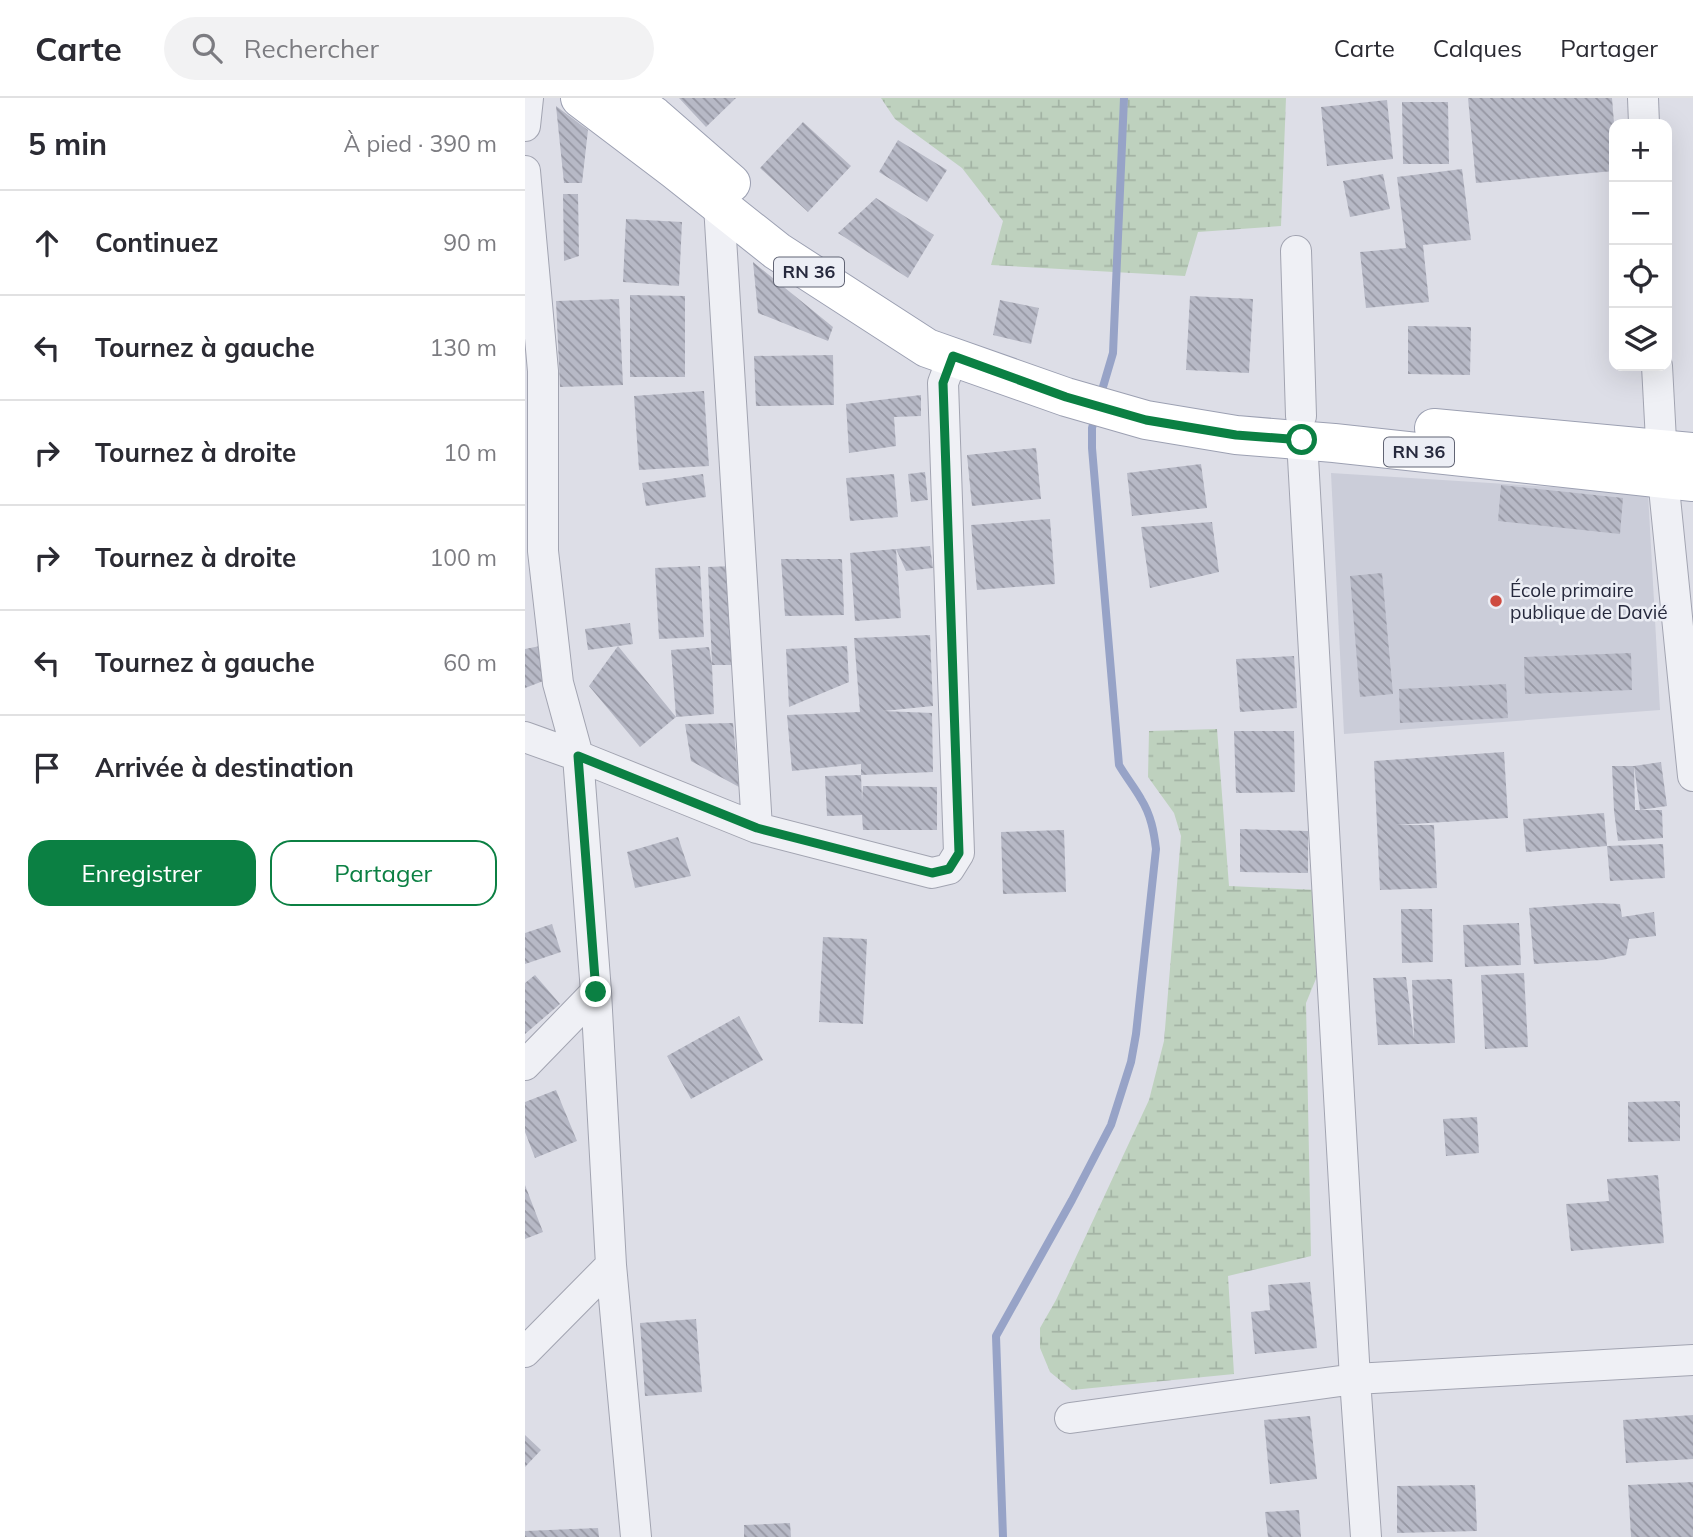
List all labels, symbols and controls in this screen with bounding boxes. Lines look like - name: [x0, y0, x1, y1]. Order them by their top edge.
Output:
- search box: [164, 17, 654, 80]
- text: Carte: [35, 28, 122, 69]
- icon: search: [188, 29, 226, 67]
- text: Rechercher: [244, 32, 379, 65]
- text: Carte: [1334, 33, 1395, 63]
- text: Calques: [1433, 33, 1522, 63]
- text: Partager: [1560, 33, 1658, 63]
- map controls: [1609, 119, 1672, 371]
- button: +: [1609, 119, 1672, 182]
- text: 5 min: [28, 125, 107, 163]
- text: À pied · 390 m: [344, 129, 497, 158]
- button: −: [1609, 182, 1672, 245]
- icon: ahead: [28, 224, 66, 262]
- text: Continuez: [95, 226, 219, 259]
- text: 90 m: [443, 228, 497, 257]
- button: locate: [1609, 245, 1672, 308]
- road number: RN 36: [774, 258, 844, 286]
- button: layers: [1609, 308, 1672, 371]
- icon: left: [28, 329, 66, 367]
- text: Tournez à gauche: [95, 331, 315, 364]
- text: 130 m: [429, 333, 497, 362]
- route start: [1286, 424, 1317, 455]
- icon: right: [28, 434, 66, 472]
- text: Tournez à droite: [95, 436, 296, 469]
- text: 10 m: [443, 438, 497, 467]
- road number: RN 36: [1384, 438, 1454, 466]
- icon: right: [28, 539, 66, 577]
- text: Tournez à droite: [95, 541, 296, 574]
- text: 100 m: [429, 543, 497, 572]
- place label: École primaire publique de Davié: [1510, 578, 1668, 624]
- marker: École primaire publique de Davié: [1488, 593, 1504, 609]
- icon: left: [28, 644, 66, 682]
- text: Tournez à gauche: [95, 646, 315, 679]
- text: 60 m: [443, 648, 497, 677]
- icon: arrive: [28, 749, 66, 787]
- text: Arrivée à destination: [95, 751, 354, 784]
- button: Enregistrer: [28, 840, 256, 906]
- button: Partager: [270, 840, 497, 906]
- route end: [580, 976, 611, 1007]

